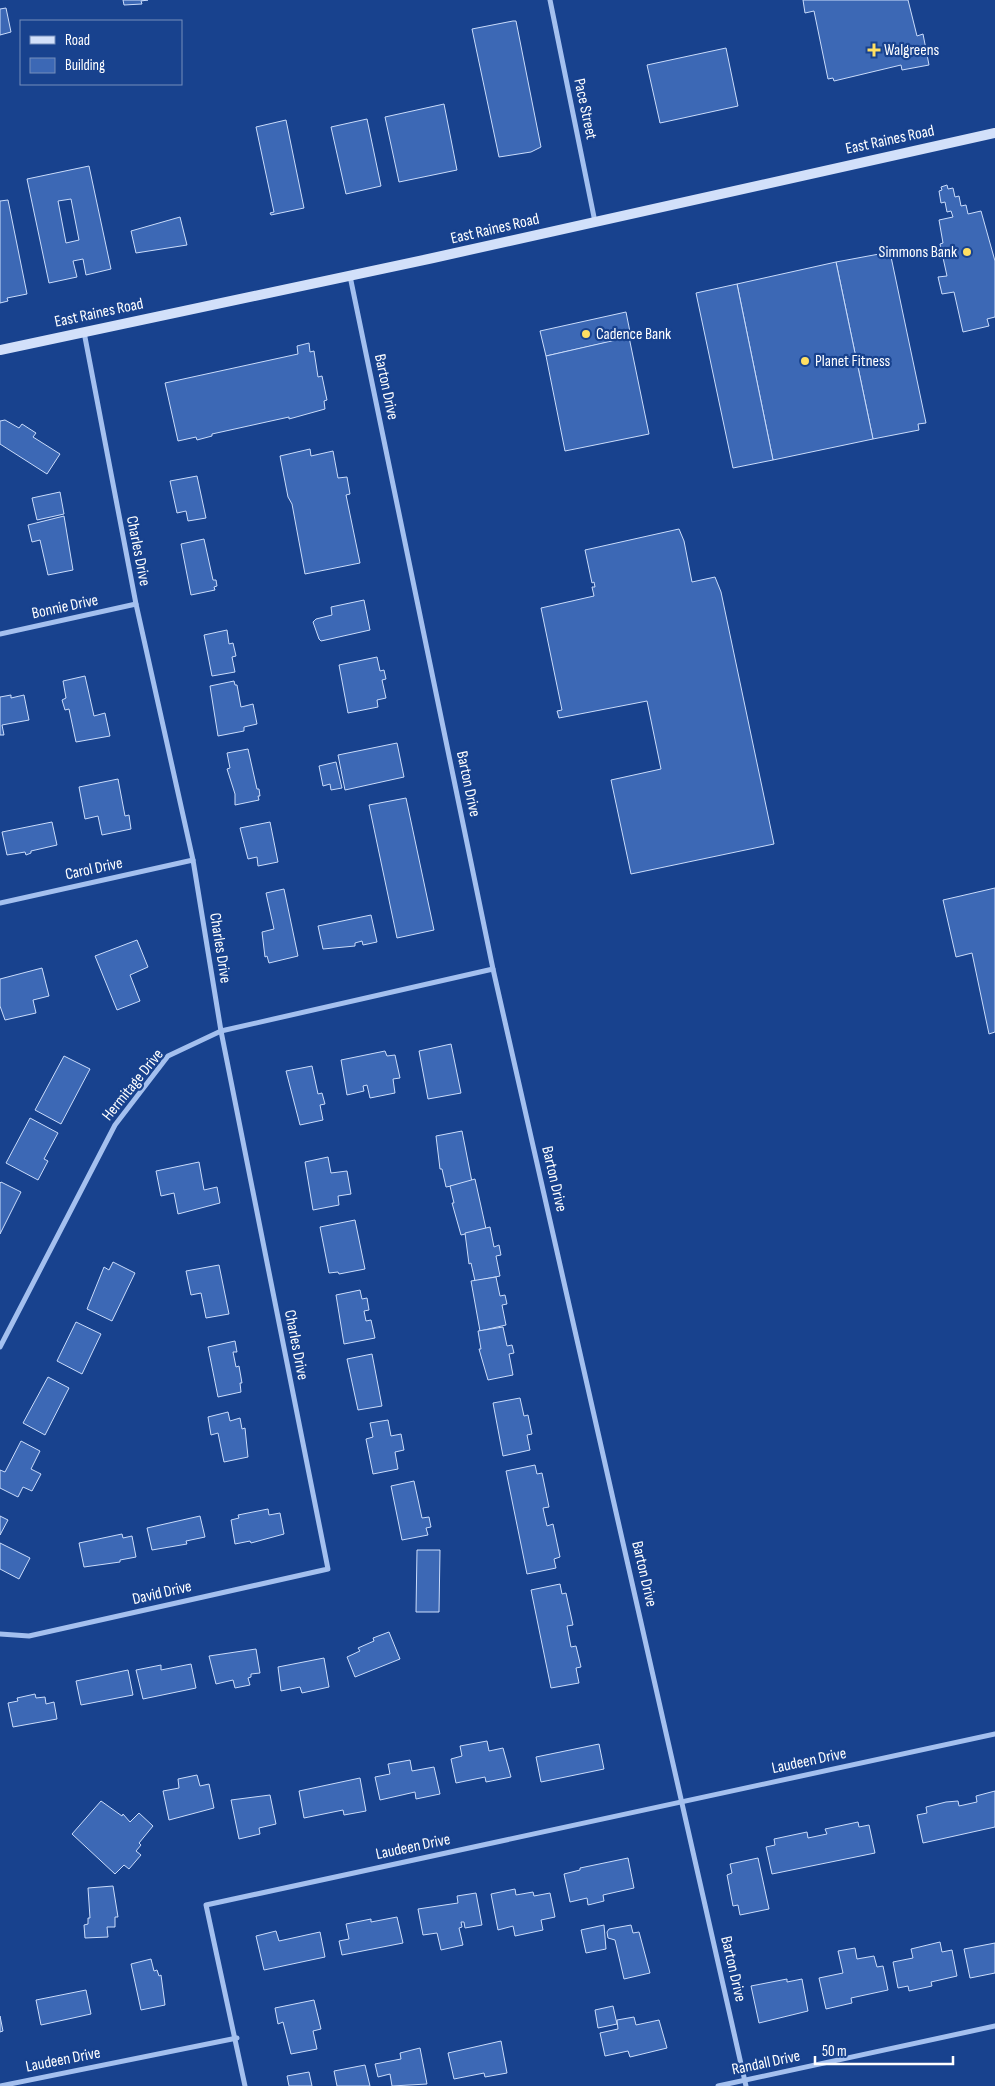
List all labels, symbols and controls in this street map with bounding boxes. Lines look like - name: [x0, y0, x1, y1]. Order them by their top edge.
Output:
- legend: [20, 20, 182, 85]
- text: Road: [65, 31, 90, 50]
- place label: Walgreens: [884, 41, 940, 60]
- marker: Walgreens: [868, 44, 880, 56]
- text: Building: [65, 56, 105, 75]
- street label: Pace Street: [569, 77, 601, 141]
- street label: East Raines Road: [844, 121, 936, 159]
- street label: East Raines Road: [449, 210, 541, 248]
- place label: Simmons Bank: [879, 243, 957, 262]
- marker: Simmons Bank: [961, 246, 973, 258]
- street label: East Raines Road: [53, 294, 145, 332]
- place label: Cadence Bank: [596, 325, 671, 344]
- marker: Cadence Bank: [580, 328, 592, 340]
- street label: Barton Drive: [370, 352, 402, 422]
- place label: Planet Fitness: [815, 352, 891, 371]
- marker: Planet Fitness: [799, 355, 811, 367]
- street label: Charles Drive: [122, 514, 154, 588]
- street label: Bonnie Drive: [30, 591, 100, 623]
- street label: Barton Drive: [452, 749, 484, 819]
- street label: Carol Drive: [64, 854, 124, 884]
- street label: Charles Drive: [205, 911, 235, 985]
- street label: Hermitage Drive: [98, 1045, 168, 1125]
- street label: Barton Drive: [537, 1144, 571, 1214]
- street label: Charles Drive: [280, 1308, 312, 1382]
- street label: Barton Drive: [627, 1539, 661, 1609]
- street label: David Drive: [131, 1577, 193, 1609]
- street label: Laudeen Drive: [770, 1744, 848, 1778]
- street label: Laudeen Drive: [374, 1830, 452, 1864]
- street label: Barton Drive: [716, 1934, 750, 2004]
- scale bar: [815, 2034, 952, 2066]
- text: 50 m: [822, 2042, 847, 2061]
- street label: Laudeen Drive: [24, 2043, 102, 2077]
- street label: Randall Drive: [730, 2046, 802, 2080]

